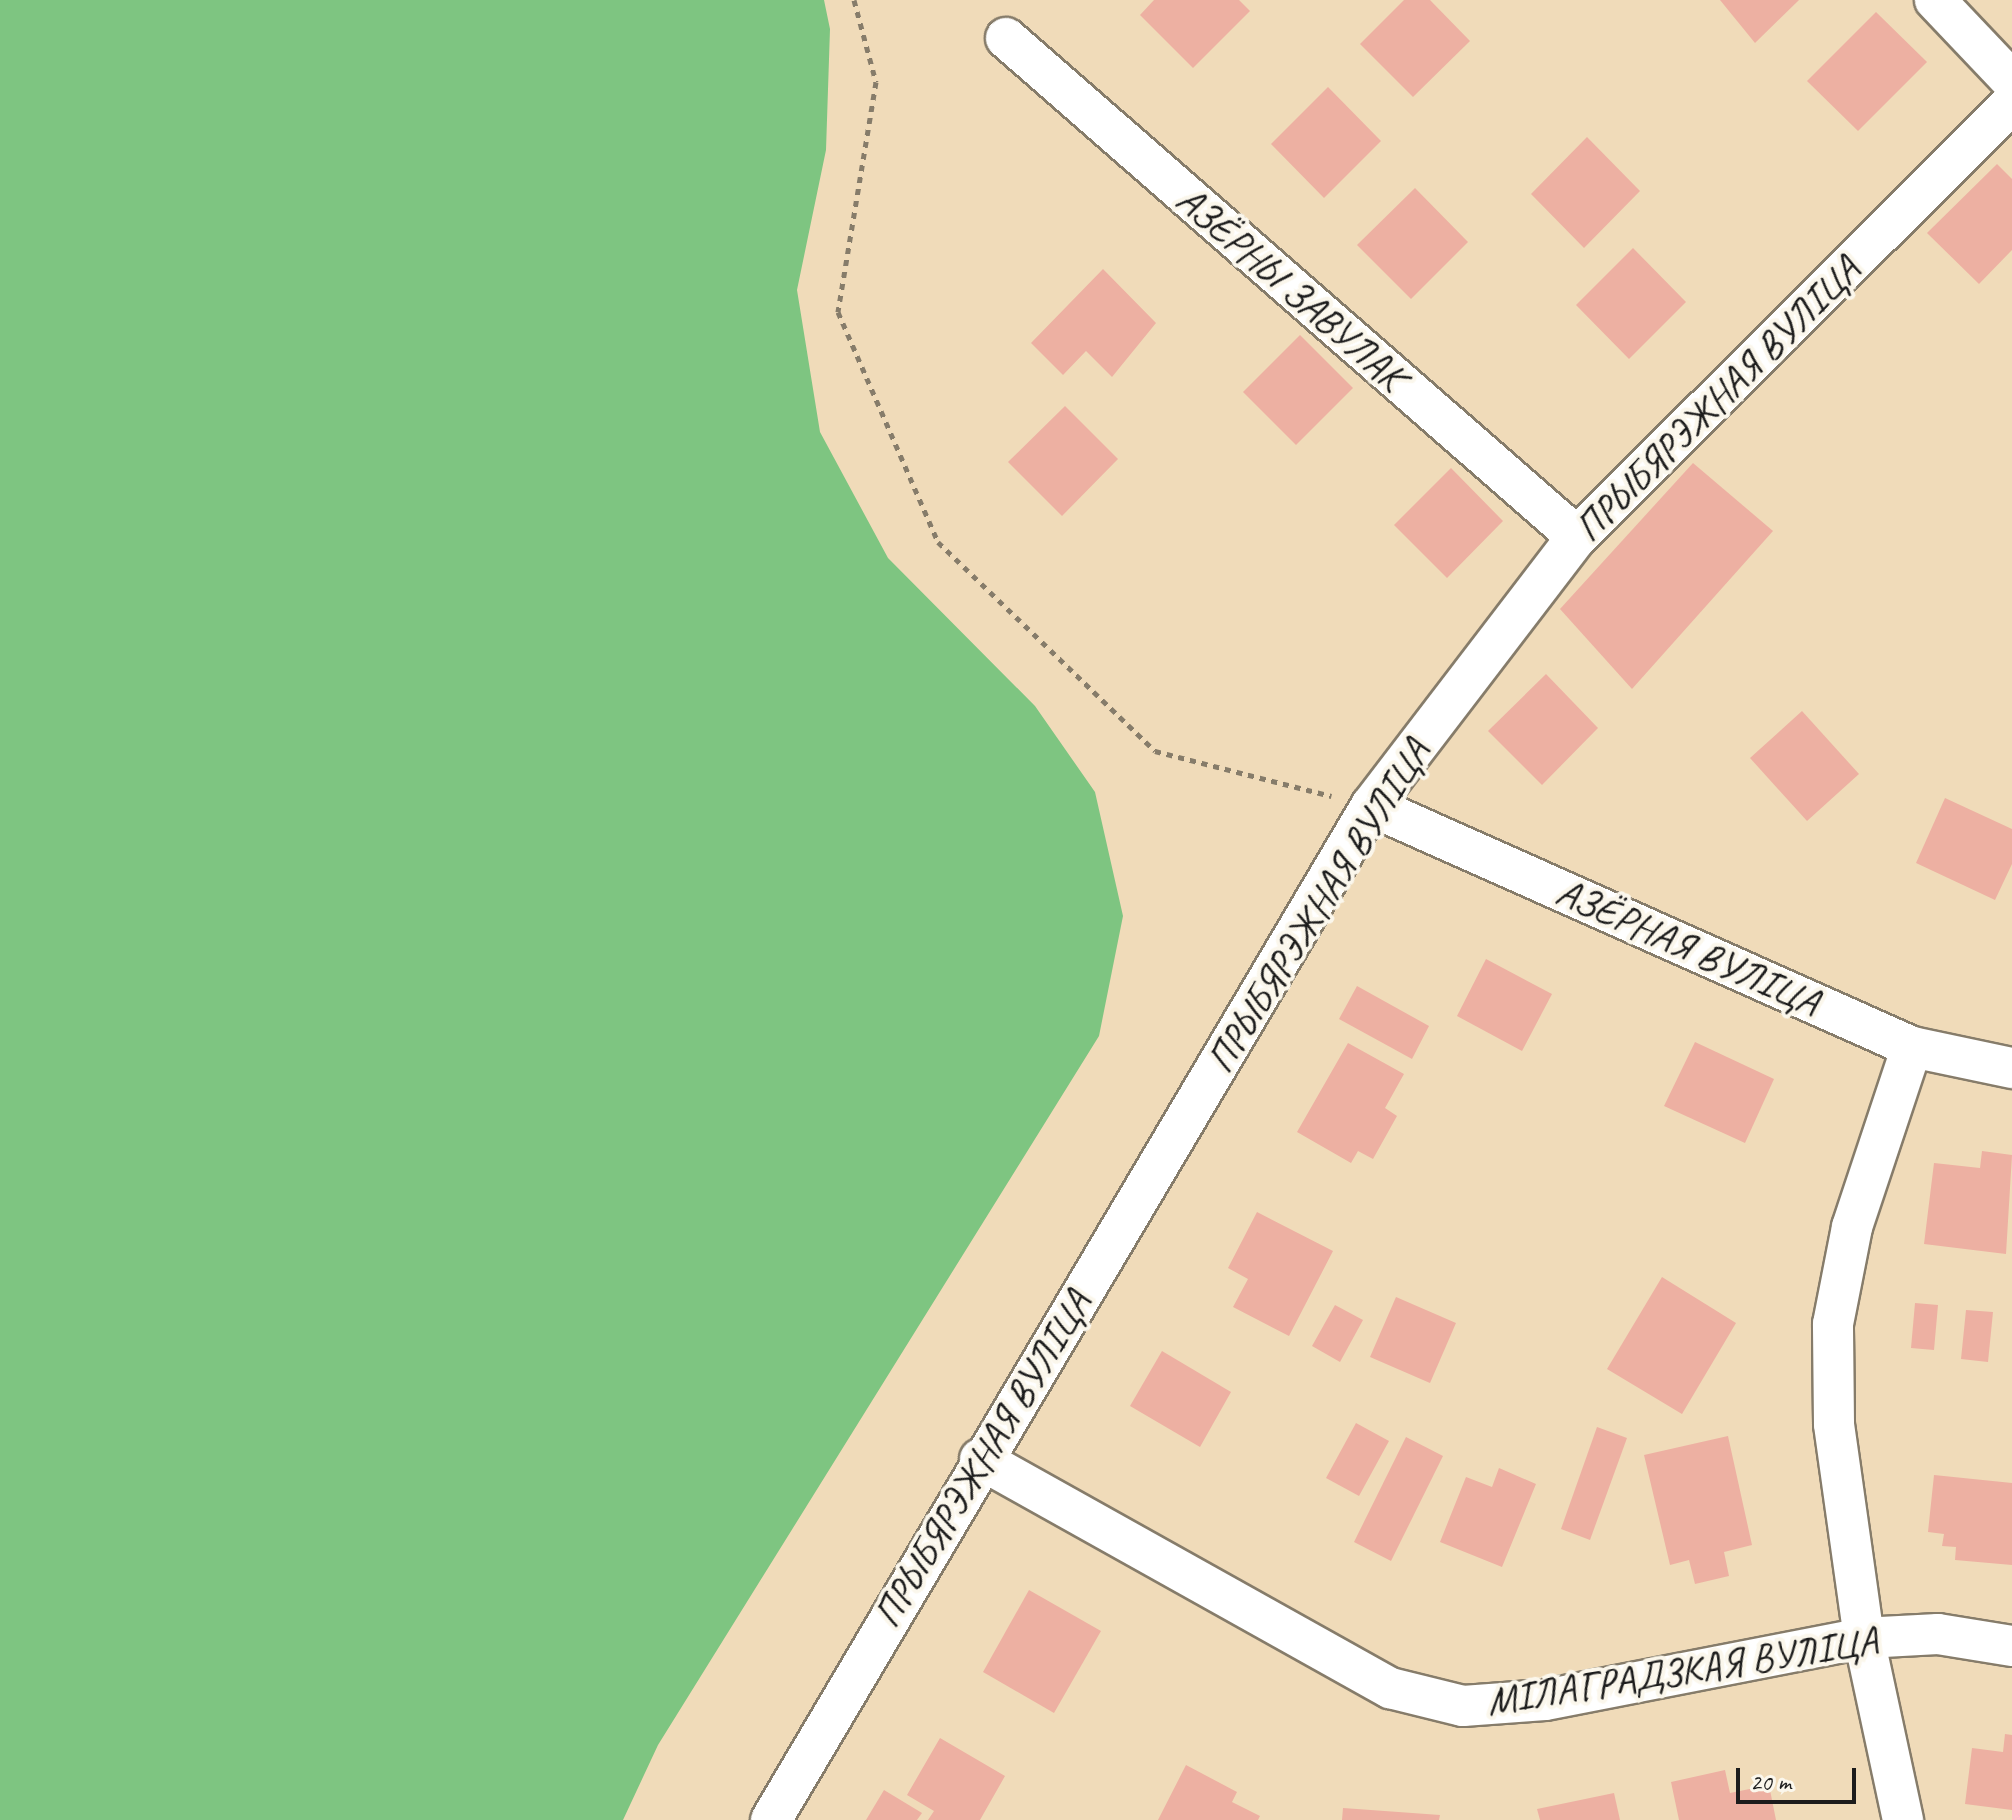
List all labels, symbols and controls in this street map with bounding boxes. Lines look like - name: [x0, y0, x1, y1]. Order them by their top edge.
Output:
- street label: АЗЁРНЫ ЗАВУЛАК: [1167, 176, 1415, 400]
- street label: ПРЫБЯРЭЖНАЯ ВУЛІЦА: [1566, 248, 1868, 550]
- street label: ПРЫБЯРЭЖНАЯ ВУЛІЦА: [1197, 732, 1439, 1080]
- street label: АЗЁРНАЯ ВУЛІЦА: [1550, 868, 1826, 1026]
- street label: ПРЫБЯРЭЖНАЯ ВУЛІЦА: [863, 1284, 1101, 1634]
- street label: МІЛАГРАДЗКАЯ ВУЛІЦА: [1484, 1617, 1880, 1725]
- scale bar: [1740, 1752, 1860, 1802]
- text: 20 m: [1750, 1767, 1791, 1797]

